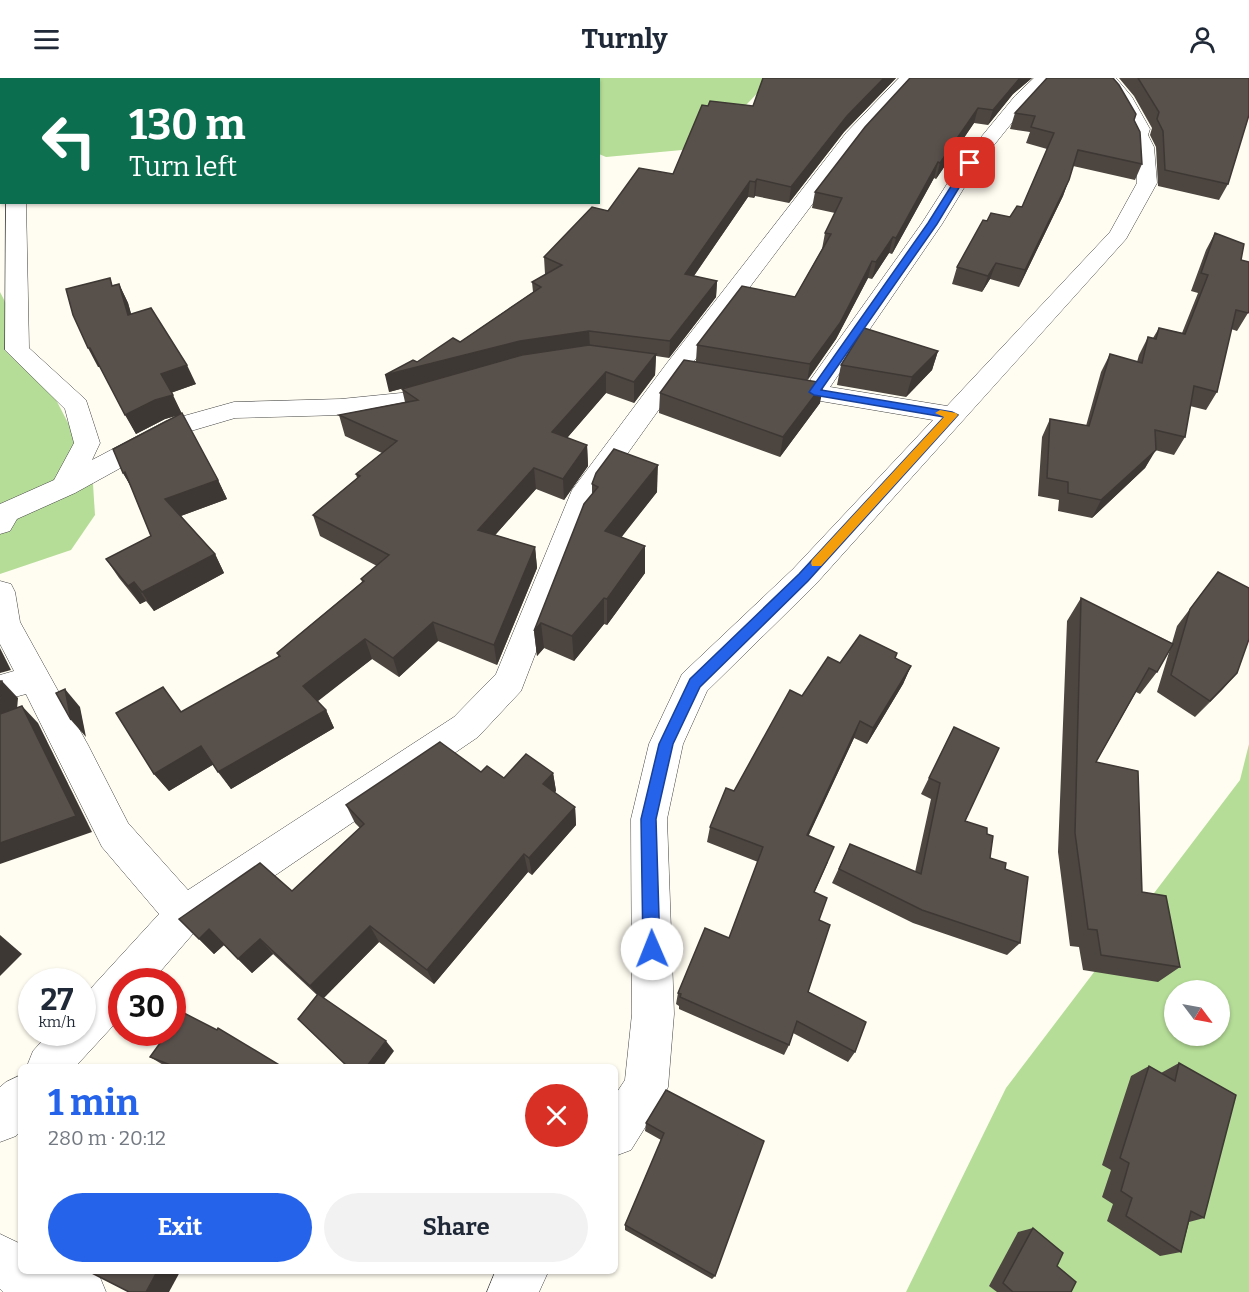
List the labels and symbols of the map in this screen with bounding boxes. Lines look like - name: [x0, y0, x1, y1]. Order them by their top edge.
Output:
- pin: [944, 137, 995, 188]
- position arrow: [620, 917, 684, 981]
- speed limit sign: 30: [108, 968, 186, 1046]
- north arrow: [1164, 980, 1230, 1046]

